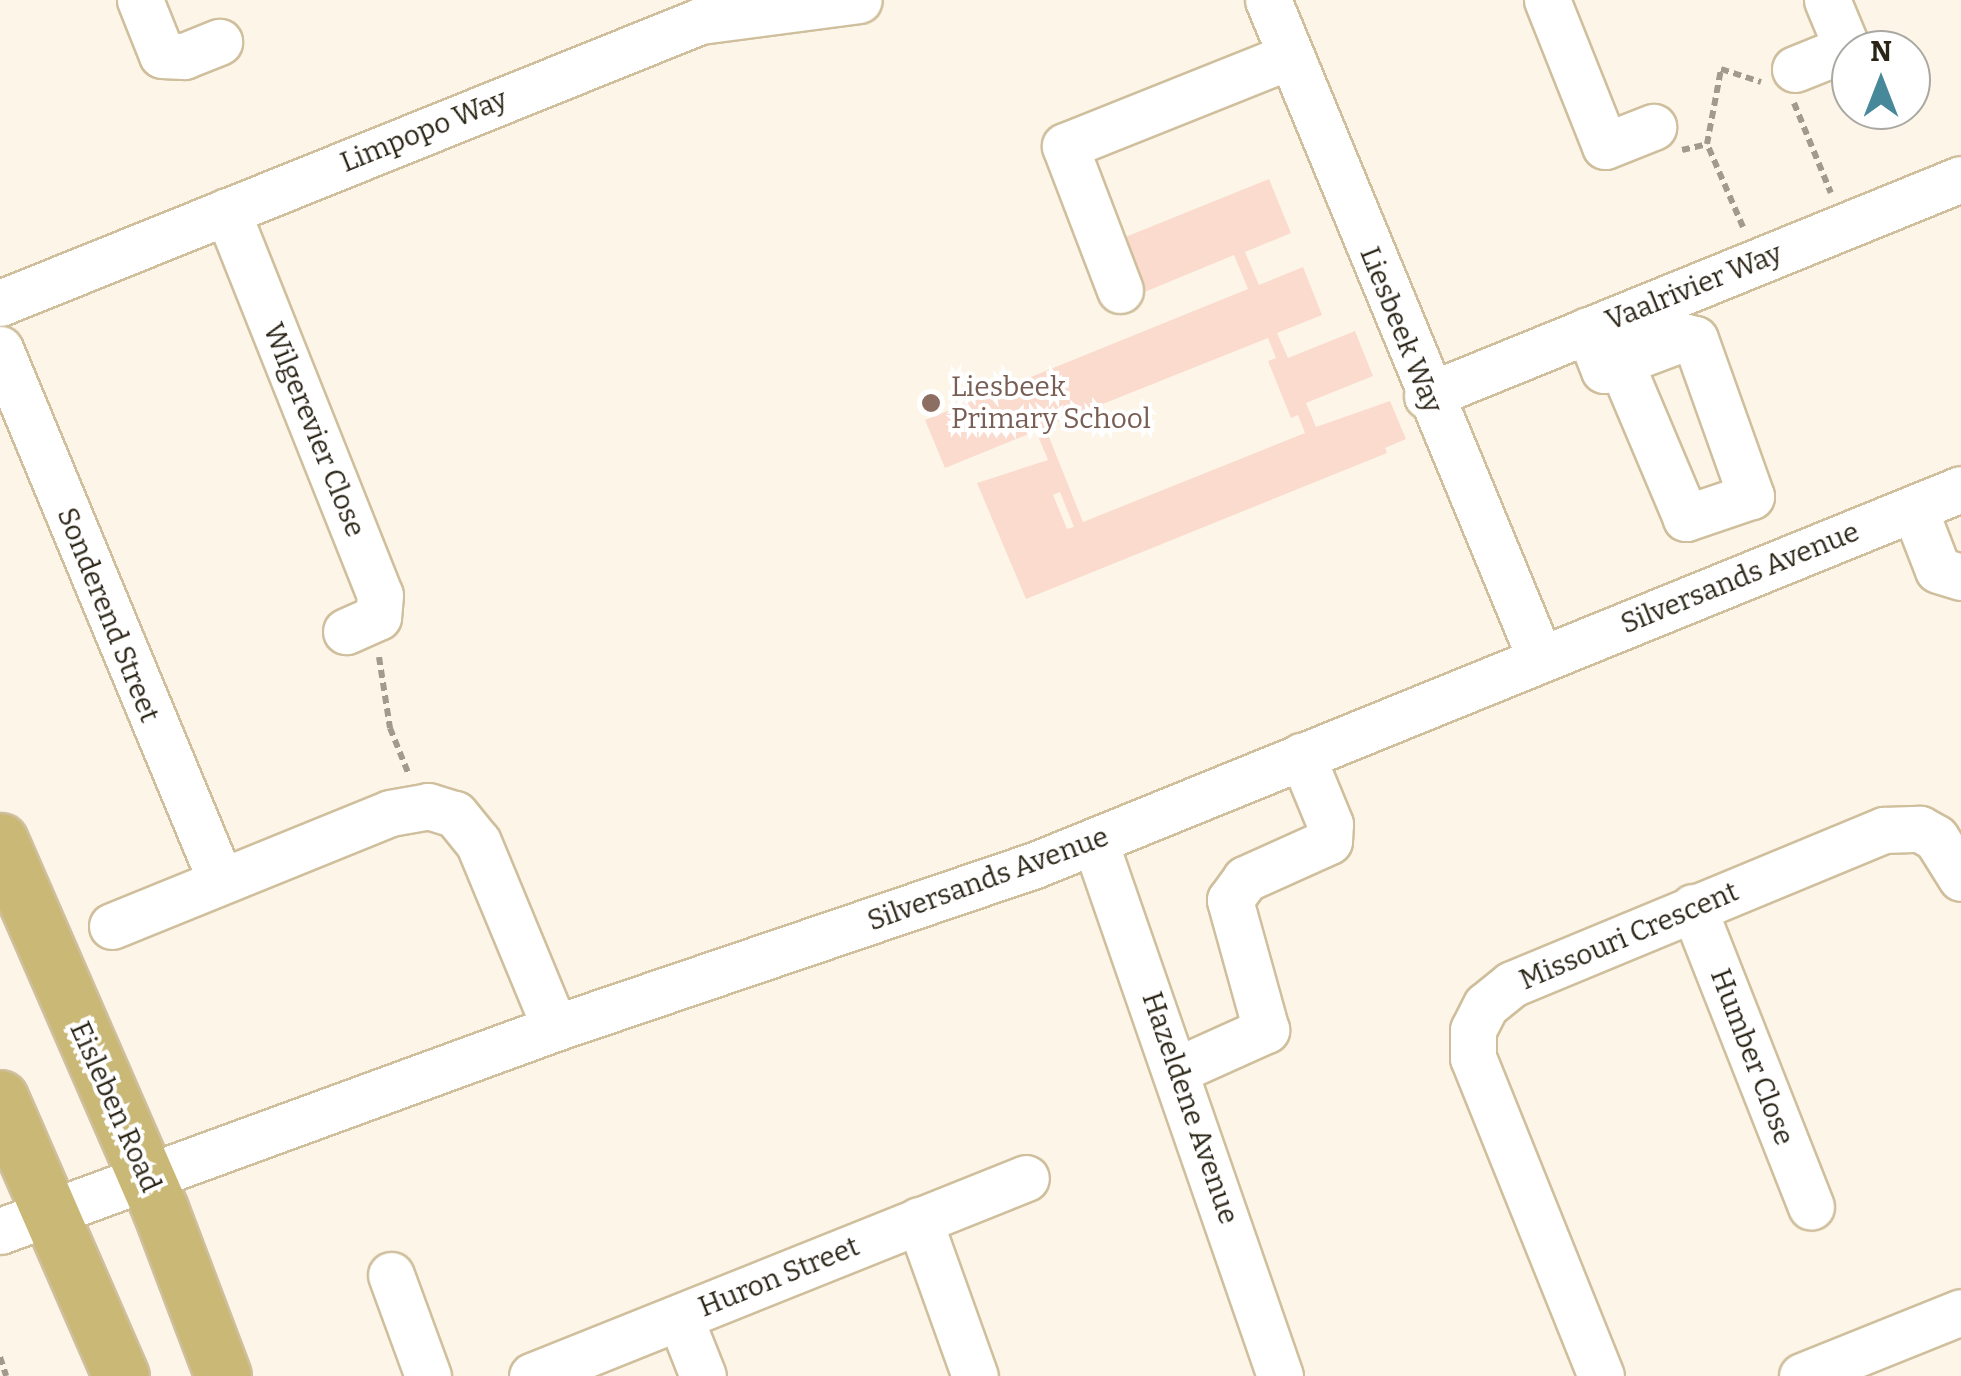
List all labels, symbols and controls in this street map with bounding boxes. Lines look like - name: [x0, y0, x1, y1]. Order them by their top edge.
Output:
- north arrow: [1831, 30, 1931, 130]
- text: N: [1870, 35, 1892, 68]
- street label: Limpopo Way: [336, 82, 512, 180]
- street label: Vaalrivier Way: [1601, 236, 1787, 338]
- street label: Liesbeek Way: [1352, 242, 1450, 418]
- street label: Wilgerevier Close: [256, 318, 372, 542]
- place label: Liesbeek Primary School: [951, 370, 1151, 436]
- marker: Liesbeek Primary School: [920, 392, 942, 414]
- street label: Sonderend Street: [50, 503, 166, 727]
- street label: Silversands Avenue: [1616, 515, 1864, 641]
- street label: Silversands Avenue: [863, 820, 1113, 938]
- street label: Missouri Crescent: [1515, 875, 1743, 997]
- street label: Humber Close: [1703, 964, 1801, 1150]
- street label: Hazeldene Avenue: [1135, 988, 1245, 1228]
- street label: Eisleben Road: [62, 1017, 168, 1197]
- street label: Huron Street: [694, 1230, 864, 1324]

